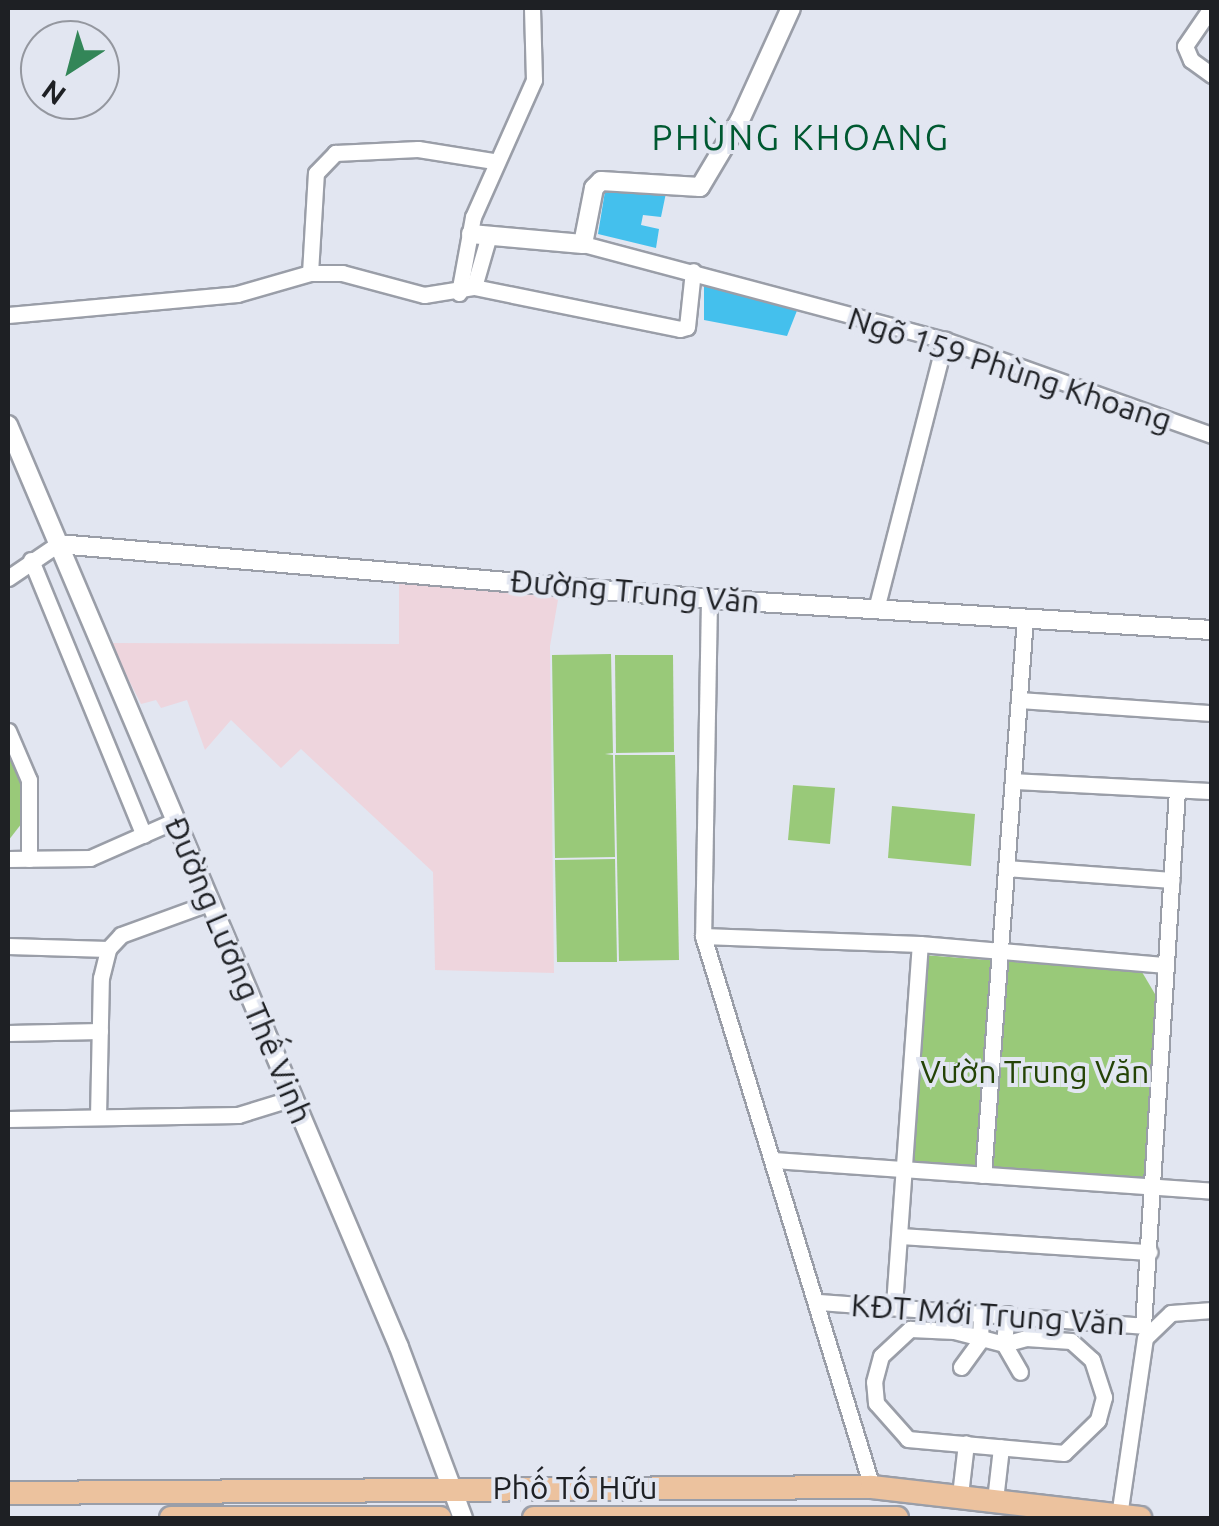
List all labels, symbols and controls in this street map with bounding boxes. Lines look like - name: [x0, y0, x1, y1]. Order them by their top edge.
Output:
- north arrow: [20, 20, 120, 120]
- text: N: [36, 74, 71, 112]
- district label: PHÙNG KHOANG: [652, 116, 950, 158]
- street label: Ngõ 159 Phùng Khoang: [843, 299, 1177, 439]
- street label: Đường Trung Văn: [509, 561, 761, 621]
- street label: Đường Lương Thế Vinh: [157, 811, 321, 1129]
- park label: Vườn Trung Văn: [921, 1052, 1149, 1090]
- street label: KĐT Mới Trung Văn: [850, 1285, 1126, 1343]
- street label: Phố Tố Hữu: [492, 1468, 658, 1506]

